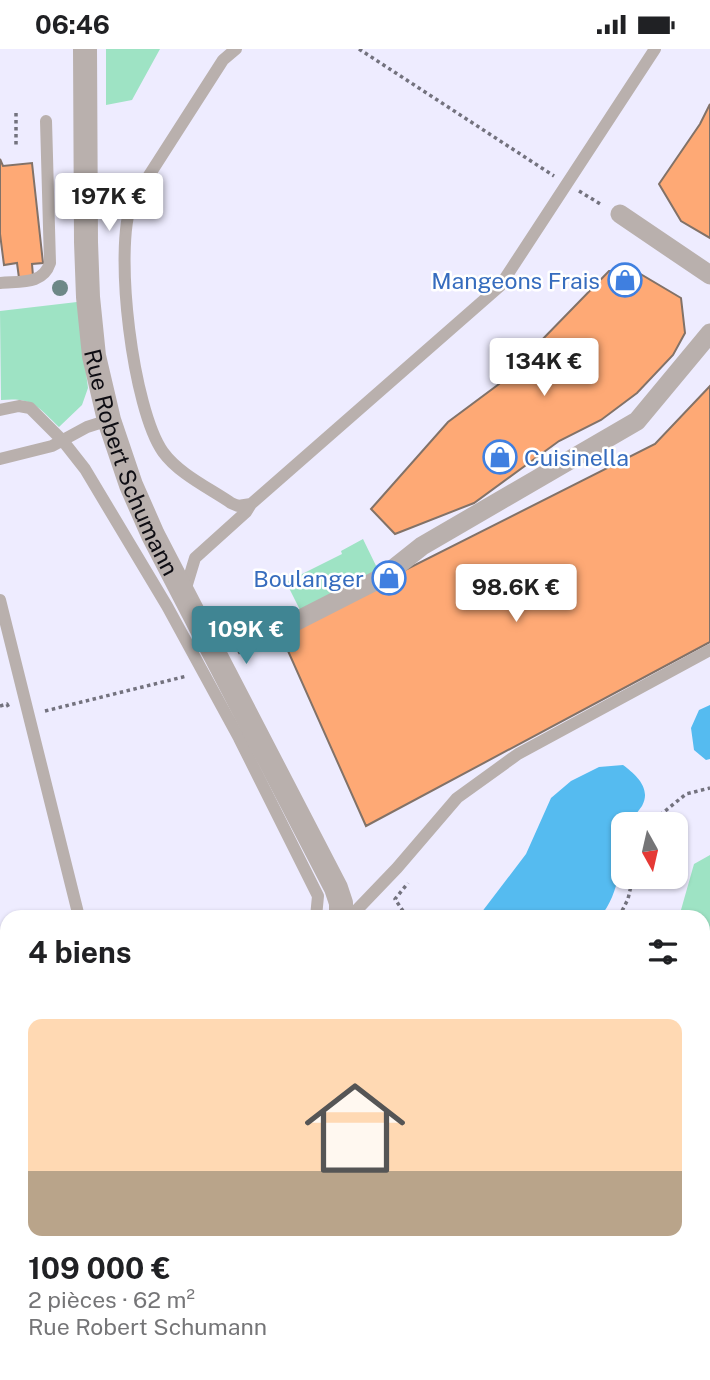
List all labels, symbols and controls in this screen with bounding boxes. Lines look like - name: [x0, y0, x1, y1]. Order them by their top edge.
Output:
- text: 06:46: [35, 9, 110, 40]
- pin: 197K €: [52, 173, 166, 233]
- text: 197K €: [71, 182, 147, 209]
- shop icon: Mangeons Frais: [606, 261, 644, 299]
- place label: Mangeons Frais: [431, 267, 600, 294]
- pin: 134K €: [487, 339, 601, 398]
- street label: Rue Robert Schumann: [79, 346, 185, 580]
- text: 134K €: [506, 347, 582, 374]
- shop icon: Cuisinella: [481, 438, 519, 476]
- place label: Cuisinella: [524, 444, 629, 471]
- shop icon: Boulanger: [370, 559, 408, 597]
- place label: Boulanger: [253, 565, 364, 592]
- pin: 98.6K €: [451, 565, 581, 624]
- text: 98.6K €: [472, 573, 560, 600]
- pin: 109K €: [189, 607, 303, 666]
- text: 109K €: [208, 615, 284, 642]
- north arrow: [611, 812, 688, 889]
- map controls: [611, 812, 688, 889]
- icon: filters: [644, 933, 682, 971]
- text: 4 biens: [28, 934, 131, 970]
- icon: home: [292, 1065, 418, 1191]
- text: 109 000 €: [28, 1250, 171, 1286]
- text: 2 pièces · 62 m²: [28, 1286, 195, 1313]
- text: Rue Robert Schumann: [28, 1313, 267, 1340]

